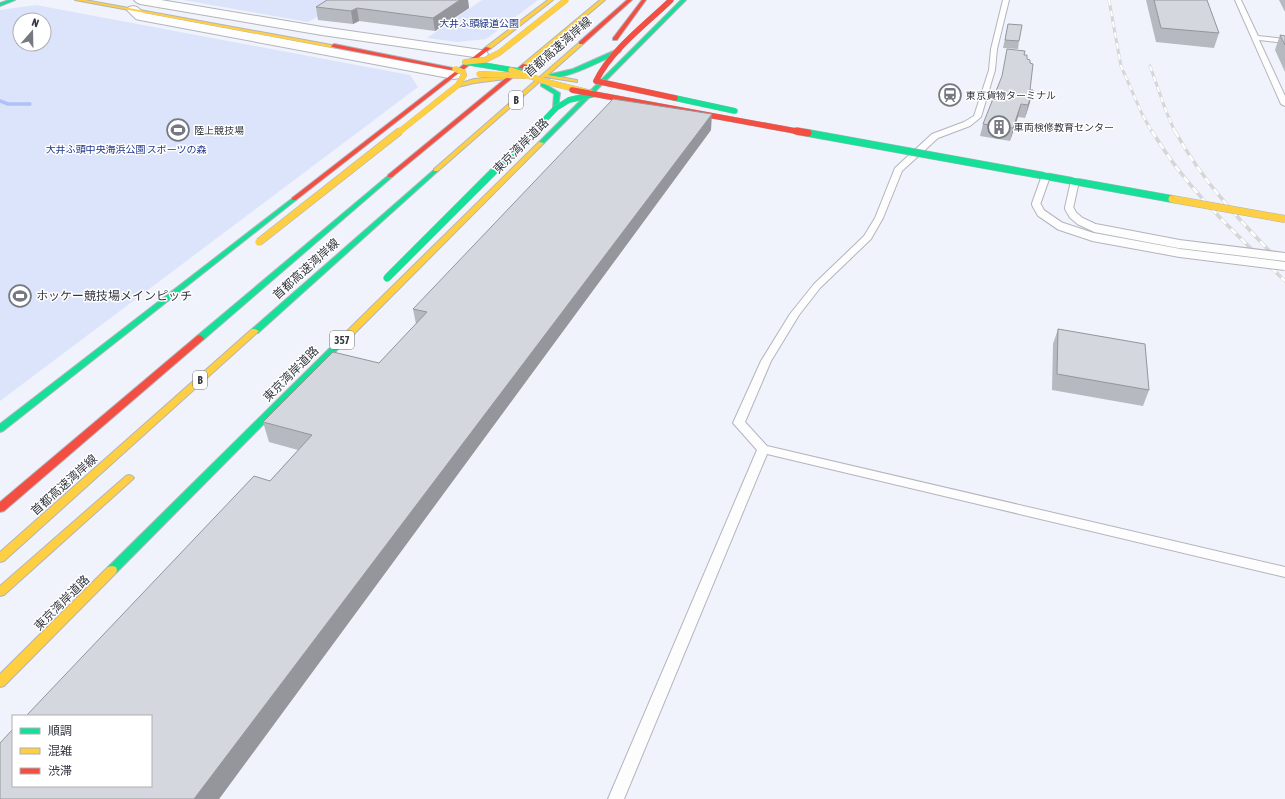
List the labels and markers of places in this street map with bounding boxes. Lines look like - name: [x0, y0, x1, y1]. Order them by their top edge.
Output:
- station icon: 東京貨物ターミナル: [937, 82, 963, 108]
- place label: 東京貨物ターミナル: [966, 90, 1056, 101]
- building icon: 車両検修教育センター: [986, 114, 1012, 140]
- sports icon: 陸上競技場: [165, 117, 191, 143]
- place label: 車両検修教育センター: [1014, 122, 1114, 133]
- place label: 陸上競技場: [194, 125, 244, 136]
- sports icon: ホッケー競技場メインピッチ: [7, 283, 33, 309]
- place label: ホッケー競技場メインピッチ: [36, 289, 192, 303]

